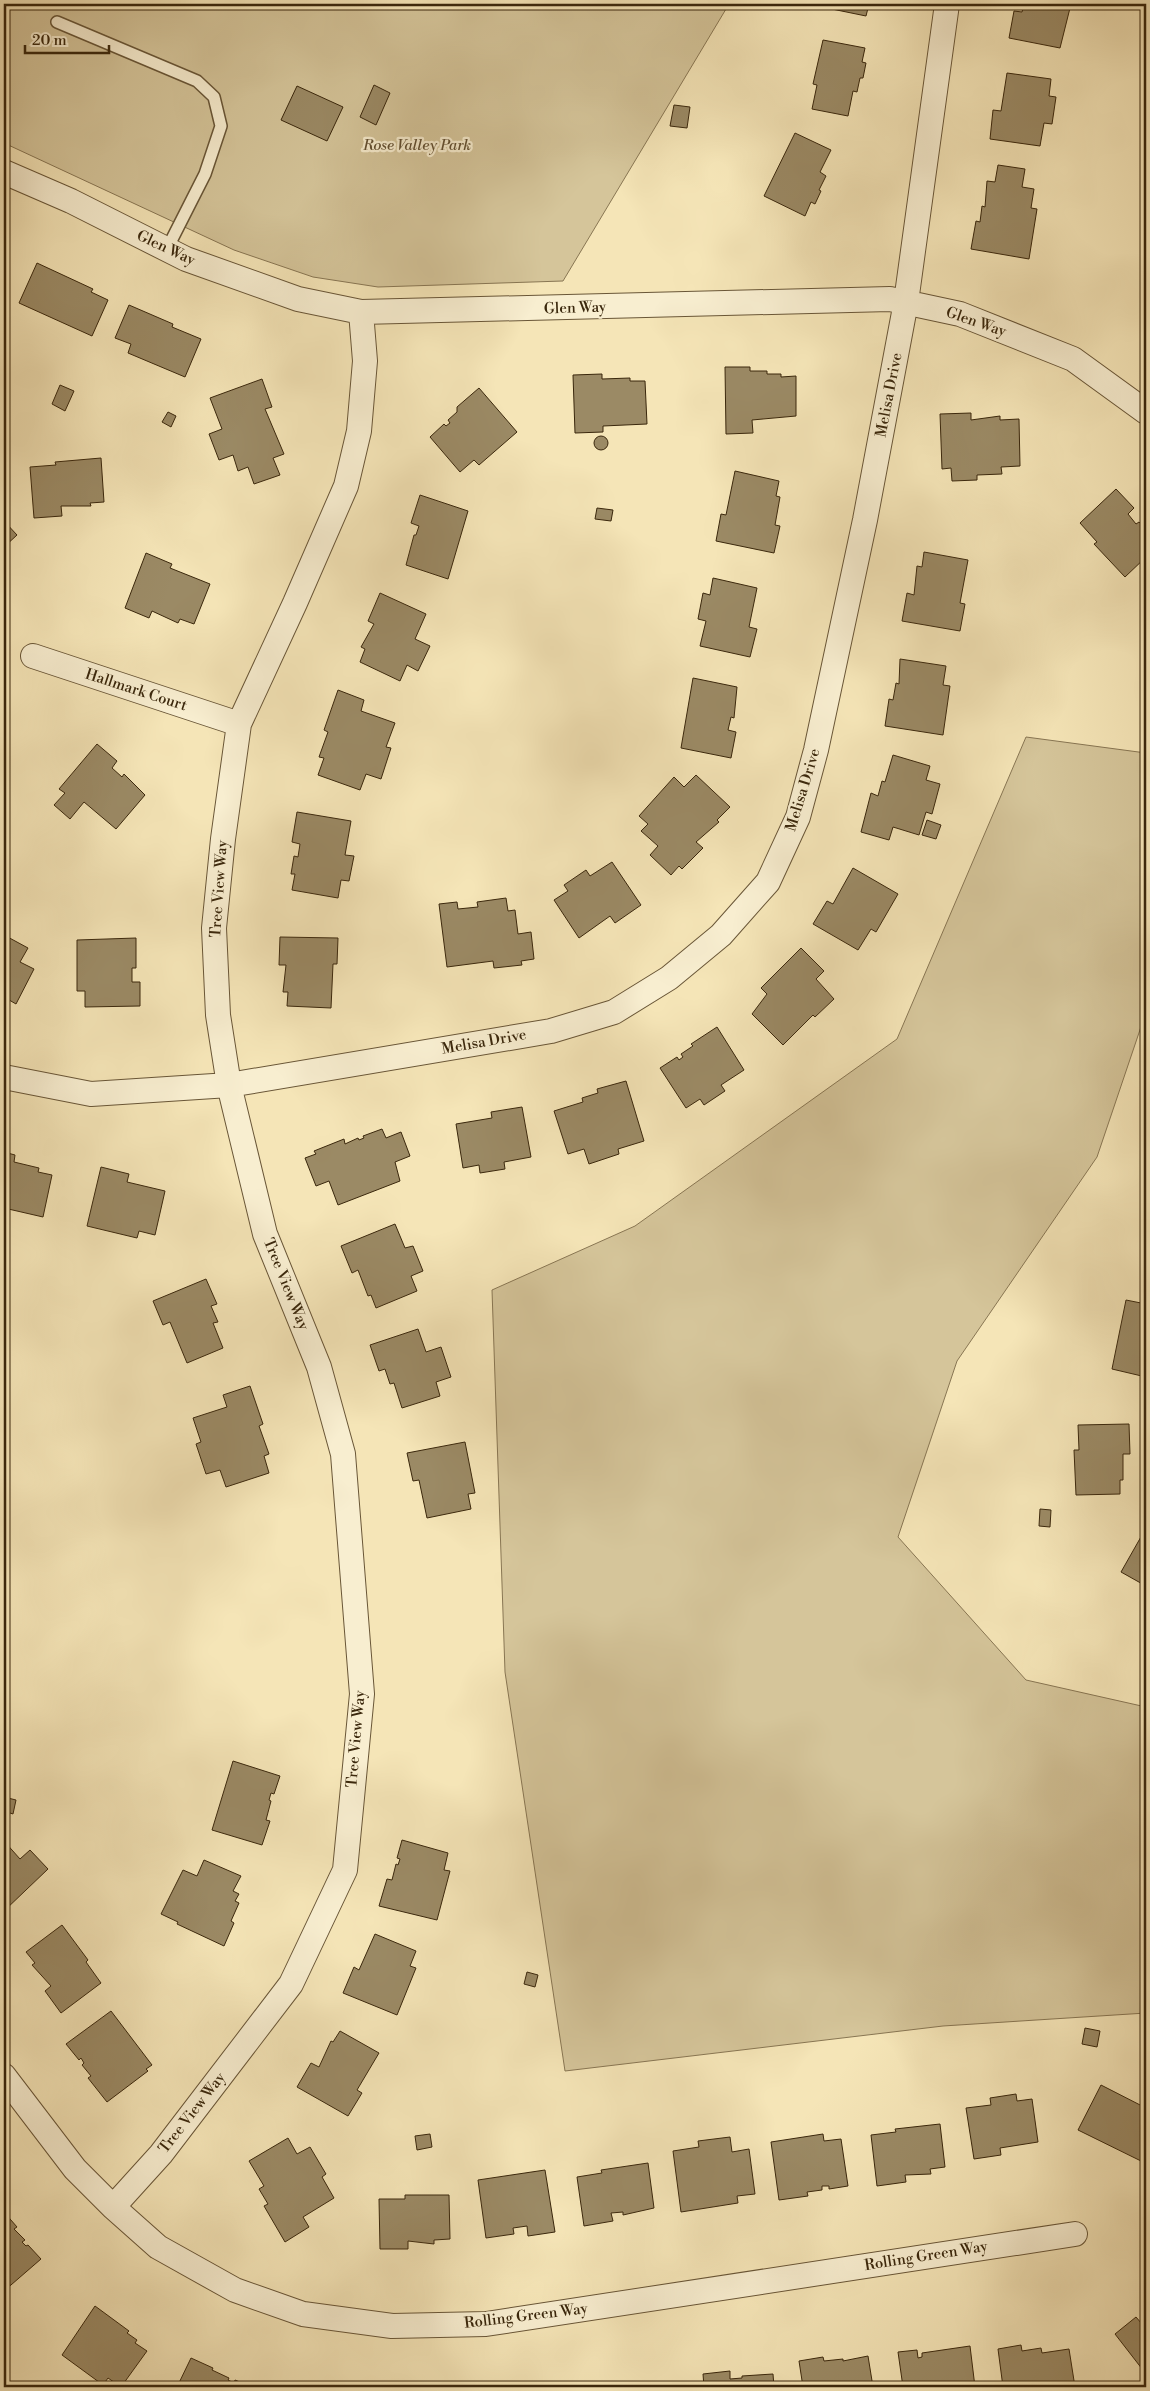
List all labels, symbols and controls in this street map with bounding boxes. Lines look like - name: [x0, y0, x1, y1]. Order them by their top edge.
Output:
- scale bar: [25, 22, 109, 54]
- text: 20 m: [32, 31, 67, 50]
- park label: Rose Valley Park: [362, 136, 471, 155]
- street label: Glen Way: [134, 226, 199, 270]
- street label: Glen Way: [543, 297, 607, 319]
- street label: Glen Way: [943, 303, 1009, 341]
- street label: Melisa Drive: [872, 351, 906, 439]
- street label: Hallmark Court: [83, 665, 190, 716]
- street label: Melisa Drive: [781, 746, 825, 834]
- street label: Tree View Way: [206, 839, 232, 938]
- street label: Melisa Drive: [440, 1025, 528, 1059]
- street label: Tree View Way: [259, 1235, 313, 1334]
- street label: Tree View Way: [342, 1689, 370, 1788]
- street label: Tree View Way: [154, 2068, 230, 2157]
- street label: Rolling Green Way: [863, 2237, 990, 2275]
- street label: Rolling Green Way: [463, 2299, 590, 2333]

